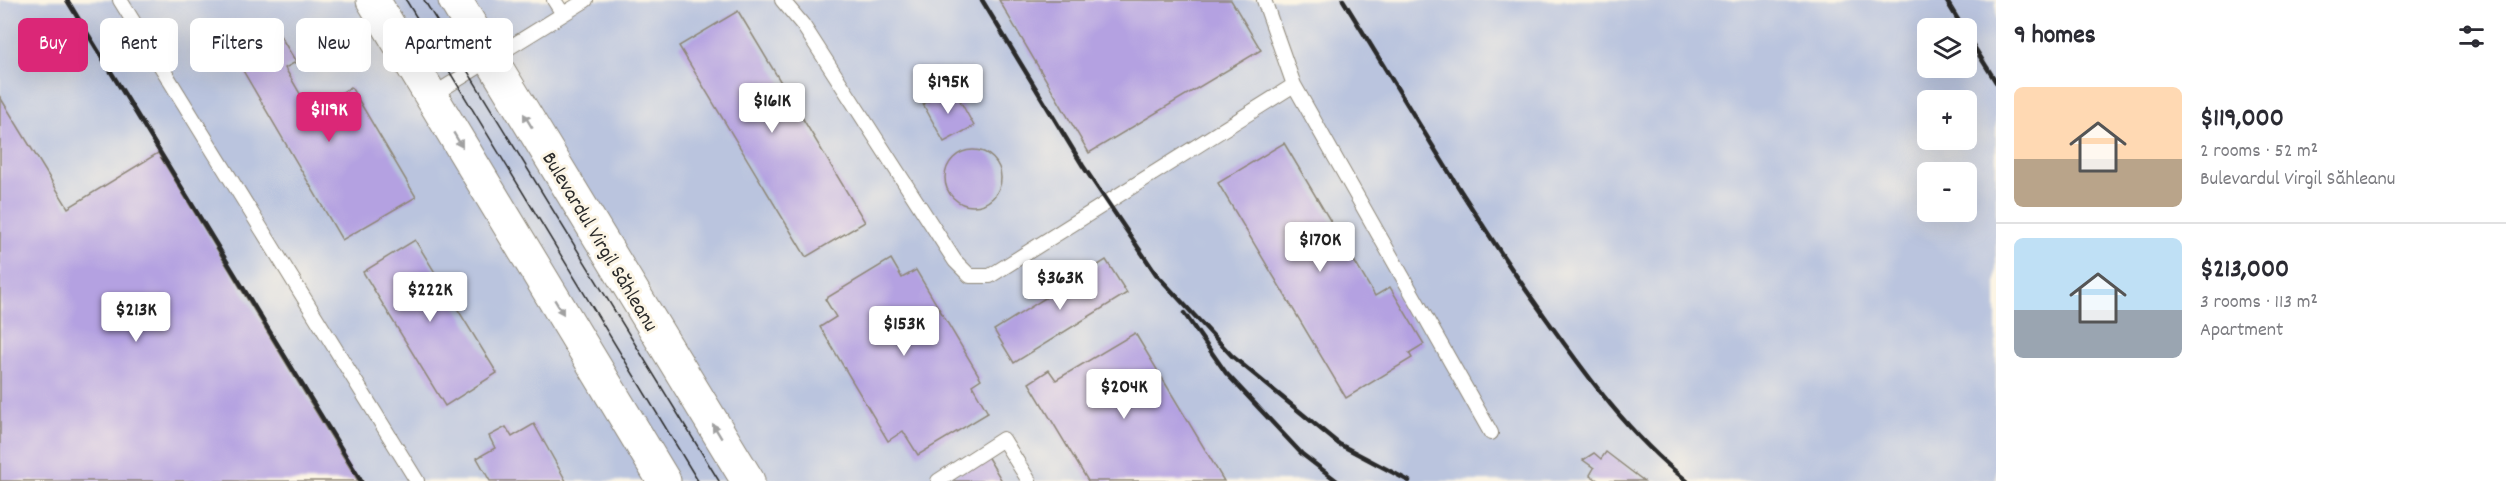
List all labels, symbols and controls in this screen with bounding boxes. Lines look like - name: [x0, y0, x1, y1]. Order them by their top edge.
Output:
- chip: Buy: [18, 18, 88, 72]
- chip: Rent: [100, 18, 178, 72]
- chip: Filters: [190, 18, 284, 72]
- chip: New: [296, 18, 371, 72]
- chip: Apartment: [383, 18, 513, 72]
- map controls: [1917, 18, 1977, 222]
- button: layers: [1917, 18, 1977, 78]
- text: 9 homes: [2014, 18, 2096, 55]
- icon: filters: [2455, 20, 2488, 53]
- pin: $195K: [906, 64, 990, 115]
- text: $195K: [927, 69, 969, 97]
- pin: $161K: [730, 83, 814, 134]
- text: $161K: [753, 88, 791, 116]
- button: +: [1917, 90, 1977, 150]
- pin: $119K: [287, 92, 371, 143]
- text: $119K: [310, 97, 348, 125]
- text: $119,000: [2200, 101, 2284, 138]
- icon: home: [2062, 111, 2134, 183]
- one-way arrow: [522, 113, 533, 129]
- one-way arrow: [452, 132, 463, 148]
- text: 2 rooms · 52 m²: [2200, 138, 2318, 166]
- street label: Bulevardul Virgil Săhleanu: [533, 147, 664, 338]
- button: −: [1917, 162, 1977, 222]
- text: Bulevardul Virgil Săhleanu: [2200, 166, 2395, 194]
- pin: $170K: [1278, 222, 1362, 273]
- text: $170K: [1299, 227, 1341, 255]
- text: $213,000: [2200, 252, 2289, 289]
- pin: $363K: [1018, 260, 1102, 311]
- icon: home: [2062, 262, 2134, 334]
- text: $363K: [1037, 265, 1083, 293]
- pin: $222K: [388, 272, 472, 323]
- text: $222K: [407, 277, 453, 305]
- text: 3 rooms · 113 m²: [2200, 289, 2318, 317]
- pin: $213K: [94, 292, 178, 343]
- text: $213K: [115, 297, 157, 325]
- one-way arrow: [553, 299, 564, 315]
- pin: $153K: [862, 306, 946, 357]
- text: $153K: [883, 311, 925, 339]
- text: Apartment: [2200, 317, 2283, 345]
- pin: $204K: [1082, 369, 1166, 420]
- text: $204K: [1100, 374, 1148, 402]
- one-way arrow: [712, 422, 722, 439]

